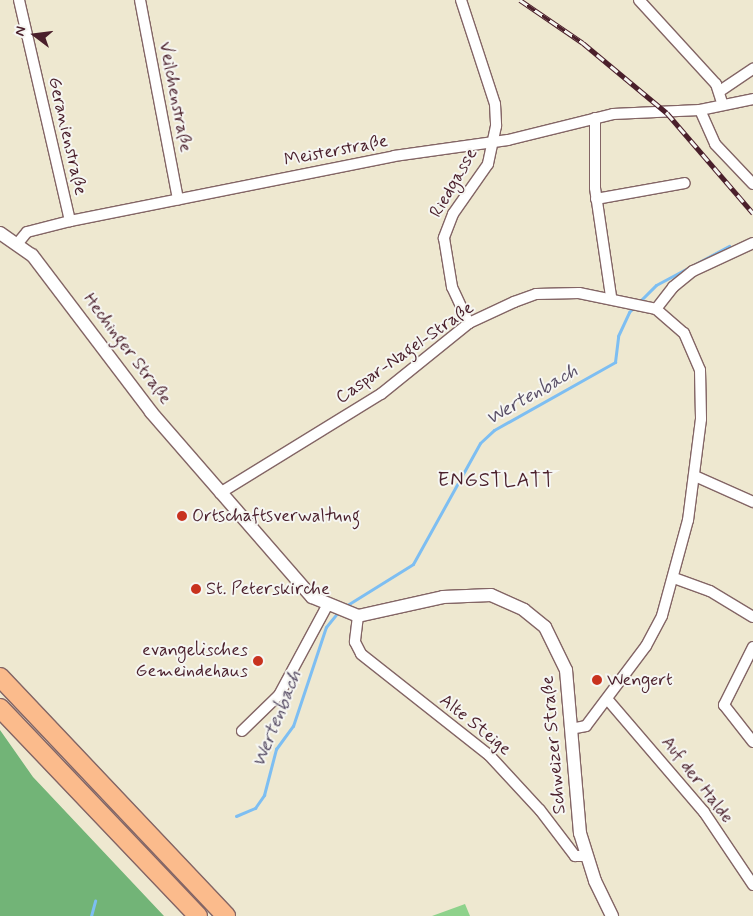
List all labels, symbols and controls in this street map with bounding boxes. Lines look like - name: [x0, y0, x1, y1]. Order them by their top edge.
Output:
- north arrow: [10, 10, 60, 60]
- text: N: [11, 24, 30, 38]
- street label: Veilchenstraße: [154, 40, 196, 154]
- street label: Geranienstraße: [43, 75, 91, 197]
- street label: Meisterstraße: [282, 130, 390, 172]
- street label: Riedgasse: [425, 144, 483, 222]
- street label: Hechinger Straße: [78, 289, 176, 409]
- street label: Caspar-Nagel-Straße: [332, 297, 478, 409]
- water label: Wertenbach: [482, 360, 582, 430]
- district label: ENGSTLATT: [436, 468, 556, 492]
- place label: Ortschaftsverwaltung: [192, 505, 360, 527]
- marker: Ortschaftsverwaltung: [176, 510, 188, 522]
- place label: St. Peterskirche: [206, 578, 330, 600]
- marker: St. Peterskirche: [190, 583, 202, 595]
- place label: evangelisches Gemeindehaus: [136, 640, 248, 682]
- marker: evangelisches Gemeindehaus: [252, 655, 264, 667]
- water label: Wertenbach: [247, 667, 307, 771]
- place label: Wengert: [607, 669, 673, 691]
- marker: Wengert: [591, 674, 603, 686]
- street label: Schweizer Straße: [537, 676, 571, 814]
- street label: Alte Steige: [436, 691, 514, 759]
- street label: Auf der Halde: [657, 733, 737, 827]

